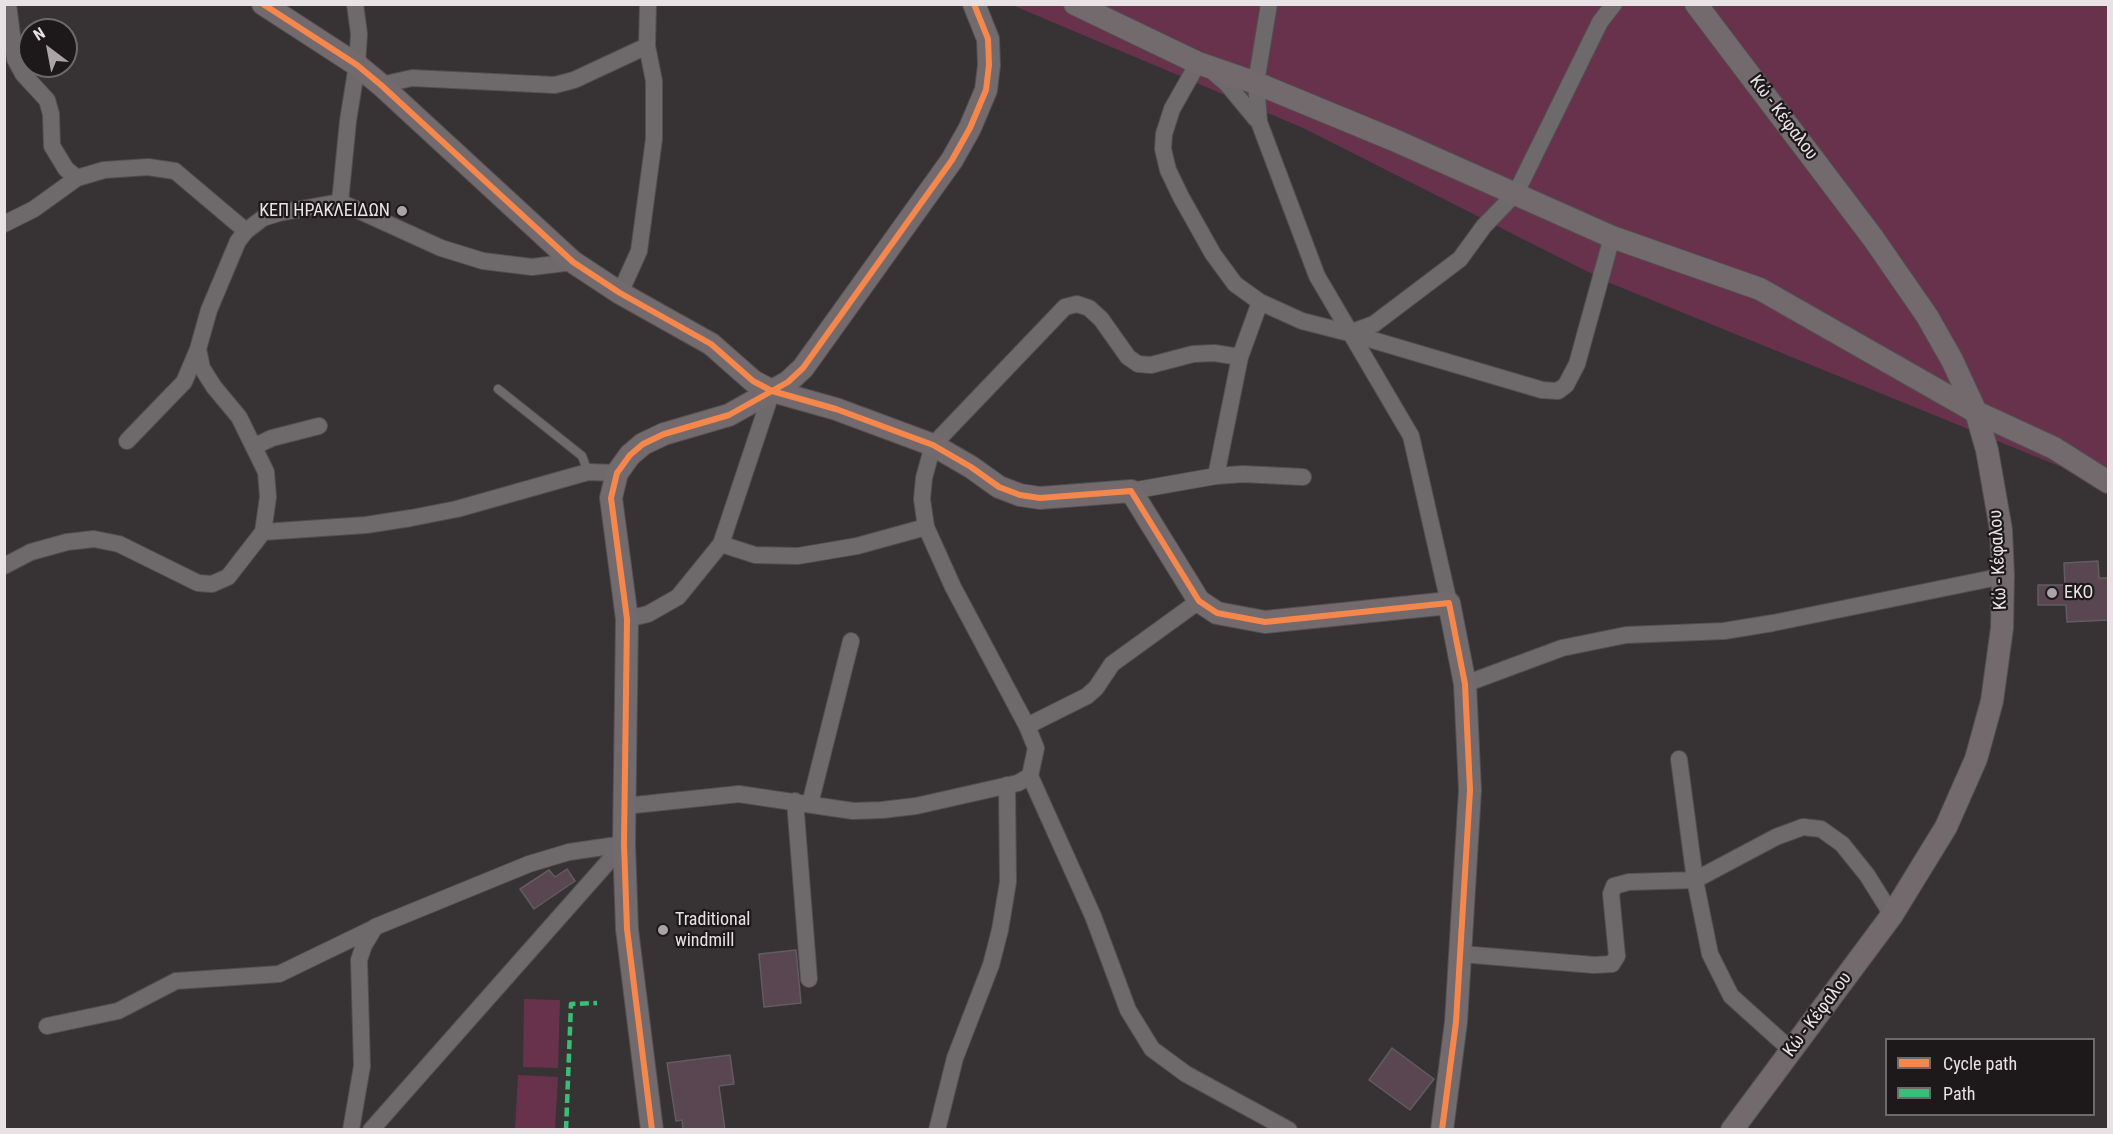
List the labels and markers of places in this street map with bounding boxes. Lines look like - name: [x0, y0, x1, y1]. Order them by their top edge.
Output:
- place label: ΚΕΠ ΗΡΑΚΛΕΙΔΩΝ: [259, 200, 390, 222]
- marker: ΚΕΠ ΗΡΑΚΛΕΙΔΩΝ: [395, 204, 409, 218]
- place label: EKO: [2064, 582, 2093, 604]
- marker: EKO: [2045, 586, 2059, 600]
- place label: Traditional windmill: [675, 909, 750, 952]
- marker: Traditional windmill: [656, 923, 670, 937]

